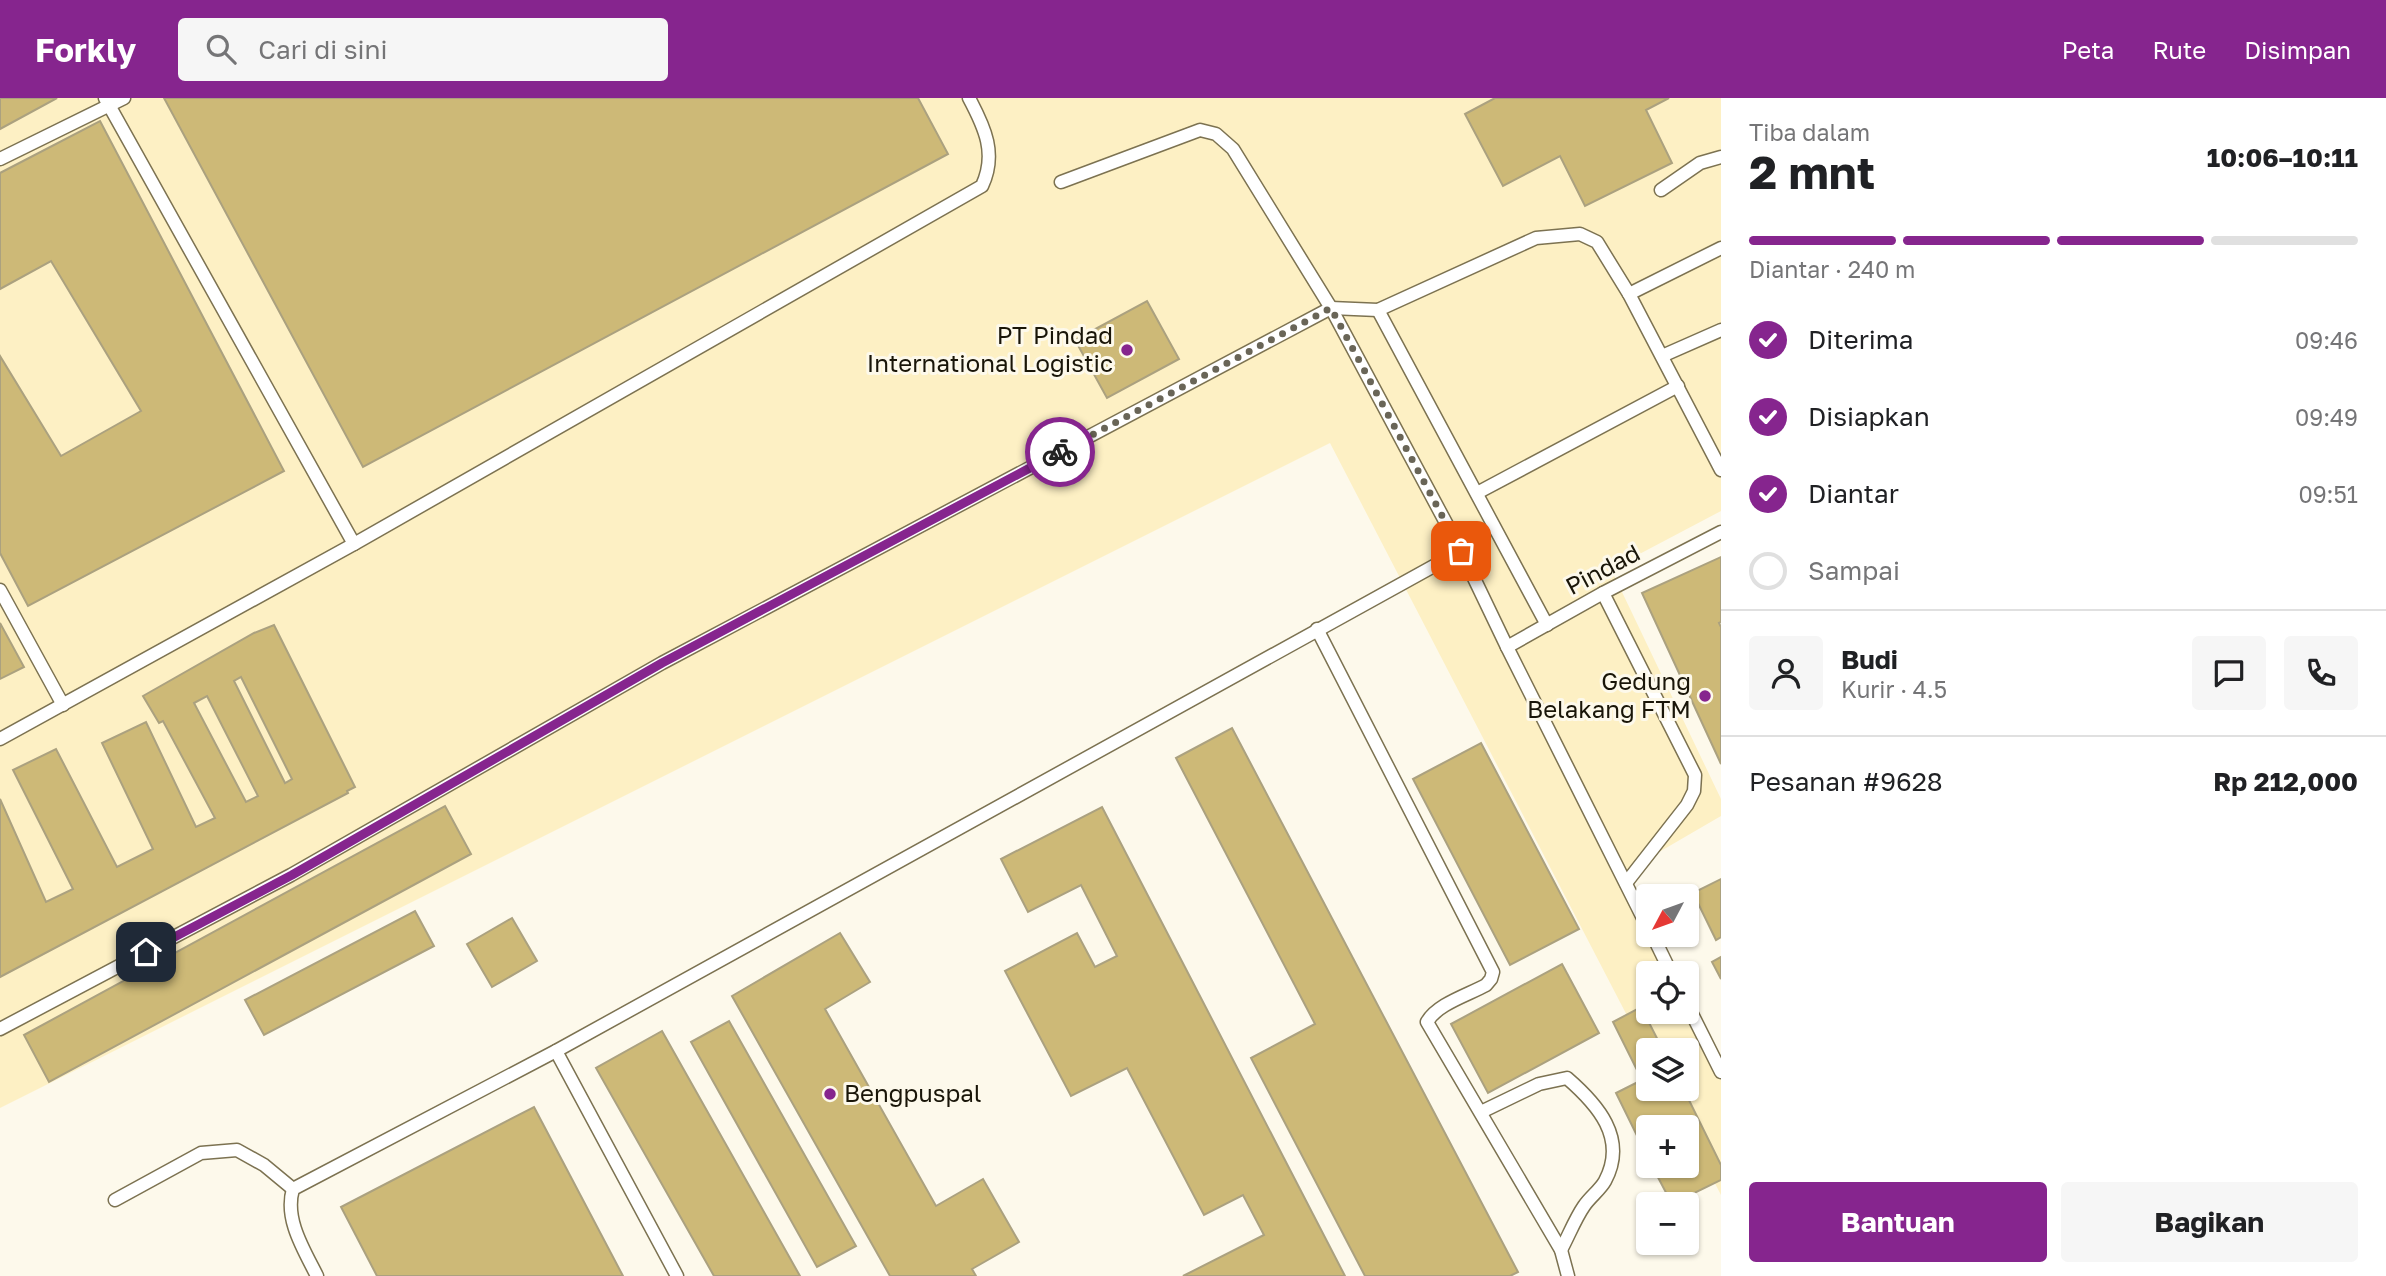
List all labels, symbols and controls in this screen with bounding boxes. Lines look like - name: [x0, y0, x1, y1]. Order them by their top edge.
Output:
- search box: [178, 18, 668, 81]
- text: Forkly: [35, 30, 136, 69]
- icon: search: [202, 30, 240, 68]
- text: Cari di sini: [258, 34, 387, 65]
- text: Peta: [2062, 35, 2114, 64]
- text: Rute: [2152, 35, 2206, 64]
- text: Disimpan: [2244, 35, 2351, 64]
- text: Tiba dalam: [1749, 118, 1870, 146]
- text: 10:06–10:11: [2207, 142, 2358, 173]
- text: 2 mnt: [1749, 144, 1875, 199]
- text: Diantar · 240 m: [1749, 255, 1915, 283]
- place label: PT Pindad International Logistic: [867, 320, 1113, 377]
- icon: check: [1749, 321, 1787, 359]
- text: Diterima: [1808, 324, 1913, 355]
- text: 09:46: [2295, 326, 2358, 354]
- marker: PT Pindad International Logistic: [1119, 342, 1135, 358]
- icon: check: [1749, 398, 1787, 436]
- text: Disiapkan: [1808, 401, 1930, 432]
- text: 09:49: [2295, 403, 2358, 431]
- courier: [1025, 417, 1095, 487]
- icon: bike: [1041, 433, 1079, 471]
- icon: check: [1749, 475, 1787, 513]
- text: Diantar: [1808, 478, 1899, 509]
- text: 09:51: [2298, 480, 2358, 508]
- pin: [1431, 521, 1491, 581]
- icon: bag: [1442, 532, 1480, 570]
- street label: Pindad: [1560, 537, 1644, 600]
- text: Sampai: [1808, 555, 1900, 586]
- button: person: [1749, 636, 1823, 710]
- button: chat: [2192, 636, 2266, 710]
- button: phone: [2284, 636, 2358, 710]
- text: Budi: [1841, 644, 1898, 675]
- place label: Gedung Belakang FTM: [1527, 666, 1691, 723]
- text: Kurir · 4.5: [1841, 675, 1947, 703]
- marker: Gedung Belakang FTM: [1697, 688, 1713, 704]
- text: Pesanan #9628: [1749, 766, 1943, 797]
- text: Rp 212,000: [2213, 766, 2358, 797]
- north arrow: [1636, 884, 1699, 947]
- map controls: [1636, 884, 1699, 1255]
- pin: [116, 922, 176, 982]
- icon: home: [127, 933, 165, 971]
- button: locate: [1636, 961, 1699, 1024]
- button: layers: [1636, 1038, 1699, 1101]
- place label: Bengpuspal: [844, 1078, 982, 1107]
- marker: Bengpuspal: [822, 1086, 838, 1102]
- button: +: [1636, 1115, 1699, 1178]
- button: Bantuan: [1749, 1182, 2047, 1262]
- button: Bagikan: [2061, 1182, 2358, 1262]
- button: −: [1636, 1192, 1699, 1255]

